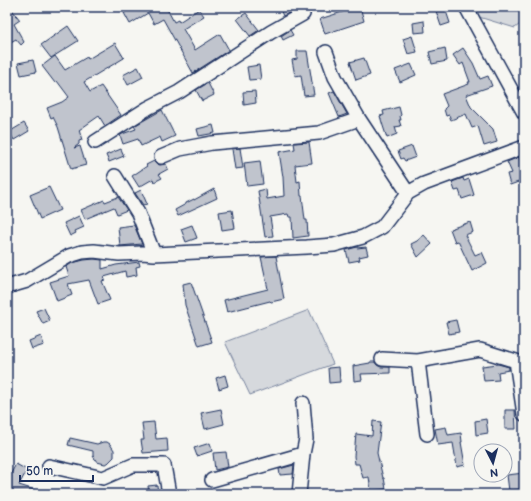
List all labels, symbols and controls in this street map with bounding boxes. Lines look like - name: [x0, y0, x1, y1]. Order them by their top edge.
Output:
- north arrow: [473, 443, 513, 483]
- scale bar: [20, 457, 93, 483]
- text: 50 m: [26, 464, 53, 479]
- text: N: [489, 466, 499, 479]

